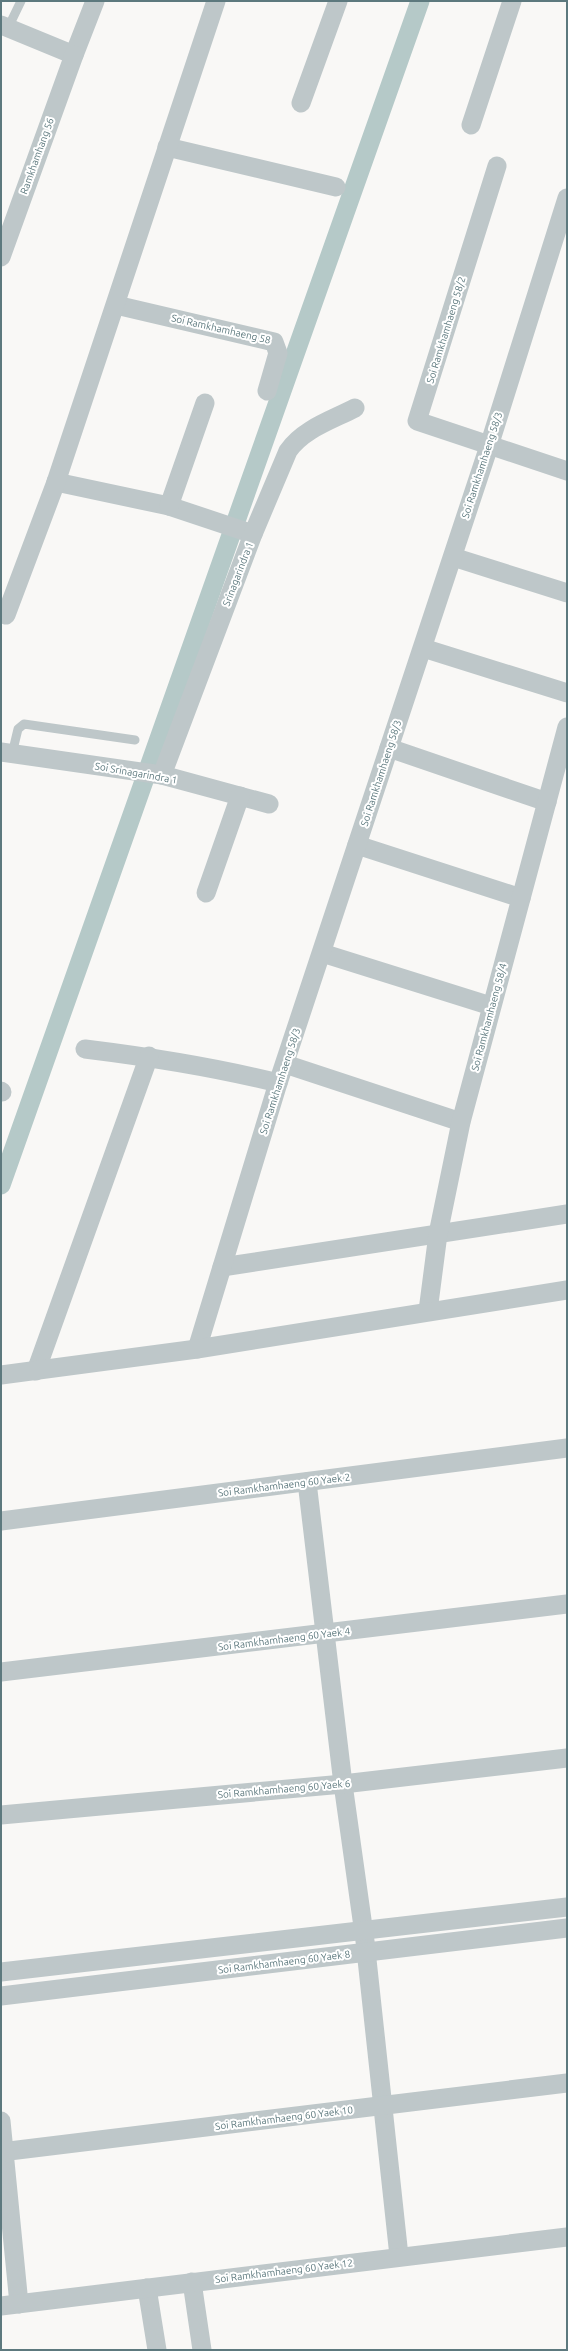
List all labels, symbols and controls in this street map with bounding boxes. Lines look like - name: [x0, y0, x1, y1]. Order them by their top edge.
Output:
- street label: Ramkhamhang 56: [18, 116, 56, 196]
- street label: Soi Ramkhamhaeng 58/2: [425, 275, 467, 385]
- street label: Soi Ramkhamhaeng 58: [170, 312, 272, 346]
- street label: Soi Ramkhamhaeng 58/3: [460, 410, 504, 520]
- street label: Srinagarindra 1: [221, 540, 255, 608]
- street label: Soi Ramkhamhaeng 58/3: [359, 718, 403, 828]
- street label: Soi Srinagarindra 1: [94, 760, 178, 786]
- street label: Soi Ramkhamhaeng 58/4: [469, 962, 509, 1072]
- street label: Soi Ramkhamhaeng 58/3: [258, 1026, 302, 1136]
- street label: Soi Ramkhamhaeng 60 Yaek 2: [217, 1471, 351, 1499]
- street label: Soi Ramkhamhaeng 60 Yaek 4: [217, 1625, 351, 1653]
- street label: Soi Ramkhamhaeng 60 Yaek 6: [217, 1778, 351, 1800]
- street label: Soi Ramkhamhaeng 60 Yaek 8: [217, 1948, 351, 1976]
- street label: Soi Ramkhamhaeng 60 Yaek 10: [214, 2104, 354, 2132]
- street label: Soi Ramkhamhaeng 60 Yaek 12: [214, 2257, 354, 2285]

